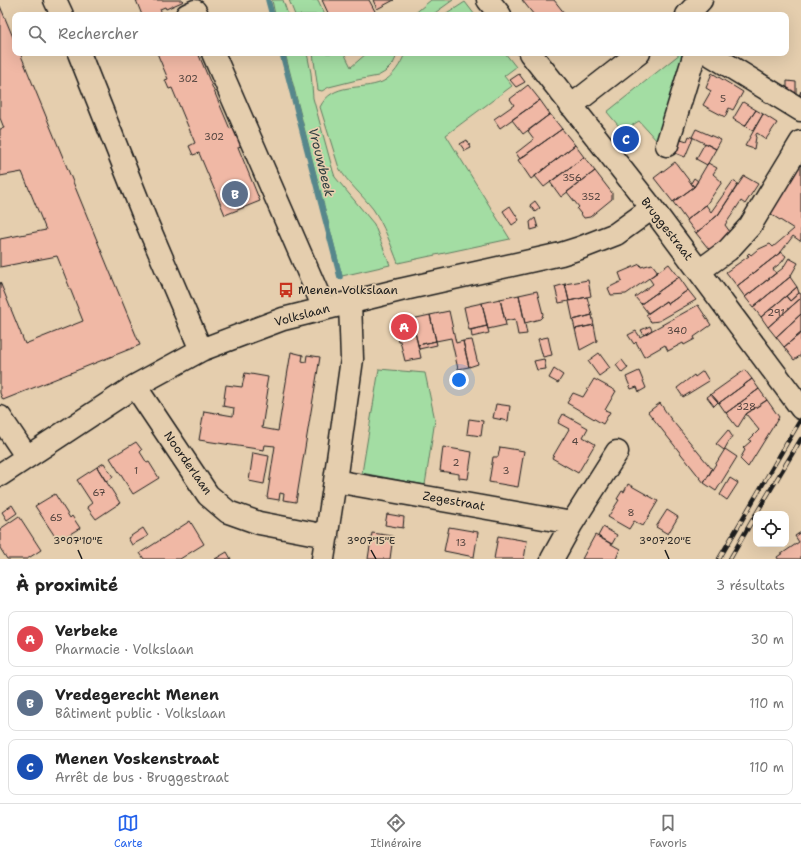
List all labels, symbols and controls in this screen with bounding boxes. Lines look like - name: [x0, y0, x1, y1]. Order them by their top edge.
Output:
- search box: [12, 12, 789, 56]
- icon: search: [26, 23, 48, 45]
- text: Rechercher: [58, 24, 139, 44]
- house number: 302: [178, 72, 198, 85]
- house number: 5: [720, 92, 726, 105]
- pin: C: [613, 124, 639, 154]
- water label: Vrouwbeek: [305, 126, 338, 199]
- house number: 302: [204, 130, 224, 143]
- house number: 356: [562, 171, 582, 184]
- pin: B: [222, 179, 248, 209]
- house number: 352: [581, 190, 601, 203]
- street label: Bruggestraat: [637, 194, 697, 264]
- bus stop icon: Menen Volkslaan: [277, 281, 295, 299]
- place label: Menen Volkslaan: [298, 282, 398, 298]
- street label: Volkslaan: [273, 300, 331, 330]
- house number: 291: [767, 306, 785, 319]
- pin: A: [391, 312, 417, 342]
- house number: 340: [667, 324, 687, 337]
- your location: [449, 370, 469, 390]
- house number: 328: [736, 400, 756, 413]
- street label: Noorderlaan: [160, 428, 216, 498]
- house number: 4: [572, 435, 579, 448]
- house number: 2: [453, 456, 460, 469]
- house number: 1: [134, 464, 138, 477]
- house number: 3: [503, 464, 510, 477]
- house number: 67: [93, 486, 105, 499]
- street label: Zegestraat: [422, 488, 486, 514]
- house number: 8: [628, 506, 635, 519]
- house number: 65: [50, 511, 62, 524]
- map controls: [753, 511, 789, 547]
- button: locate: [753, 511, 789, 547]
- text: 3°07'10"E: [53, 534, 103, 547]
- text: 3°07'15"E: [347, 534, 395, 547]
- text: 3°07'20"E: [639, 534, 691, 547]
- house number: 13: [456, 536, 466, 549]
- text: À proximité: [16, 574, 118, 596]
- text: 3 résultats: [716, 577, 785, 594]
- text: Verbeke: [55, 621, 118, 641]
- text: A: [25, 631, 35, 648]
- text: 30 m: [750, 631, 784, 648]
- text: Pharmacie · Volkslaan: [55, 641, 194, 658]
- text: Vredegerecht Menen: [55, 685, 219, 705]
- text: B: [26, 695, 34, 712]
- text: 110 m: [749, 695, 784, 712]
- text: Bâtiment public · Volkslaan: [55, 705, 226, 722]
- text: Menen Voskenstraat: [55, 749, 219, 769]
- text: C: [26, 759, 34, 776]
- text: 110 m: [749, 759, 784, 776]
- text: Arrêt de bus · Bruggestraat: [55, 769, 229, 786]
- tab: Carte: [114, 812, 143, 851]
- tab: Itinéraire: [371, 812, 422, 851]
- tab: Favoris: [650, 812, 687, 851]

